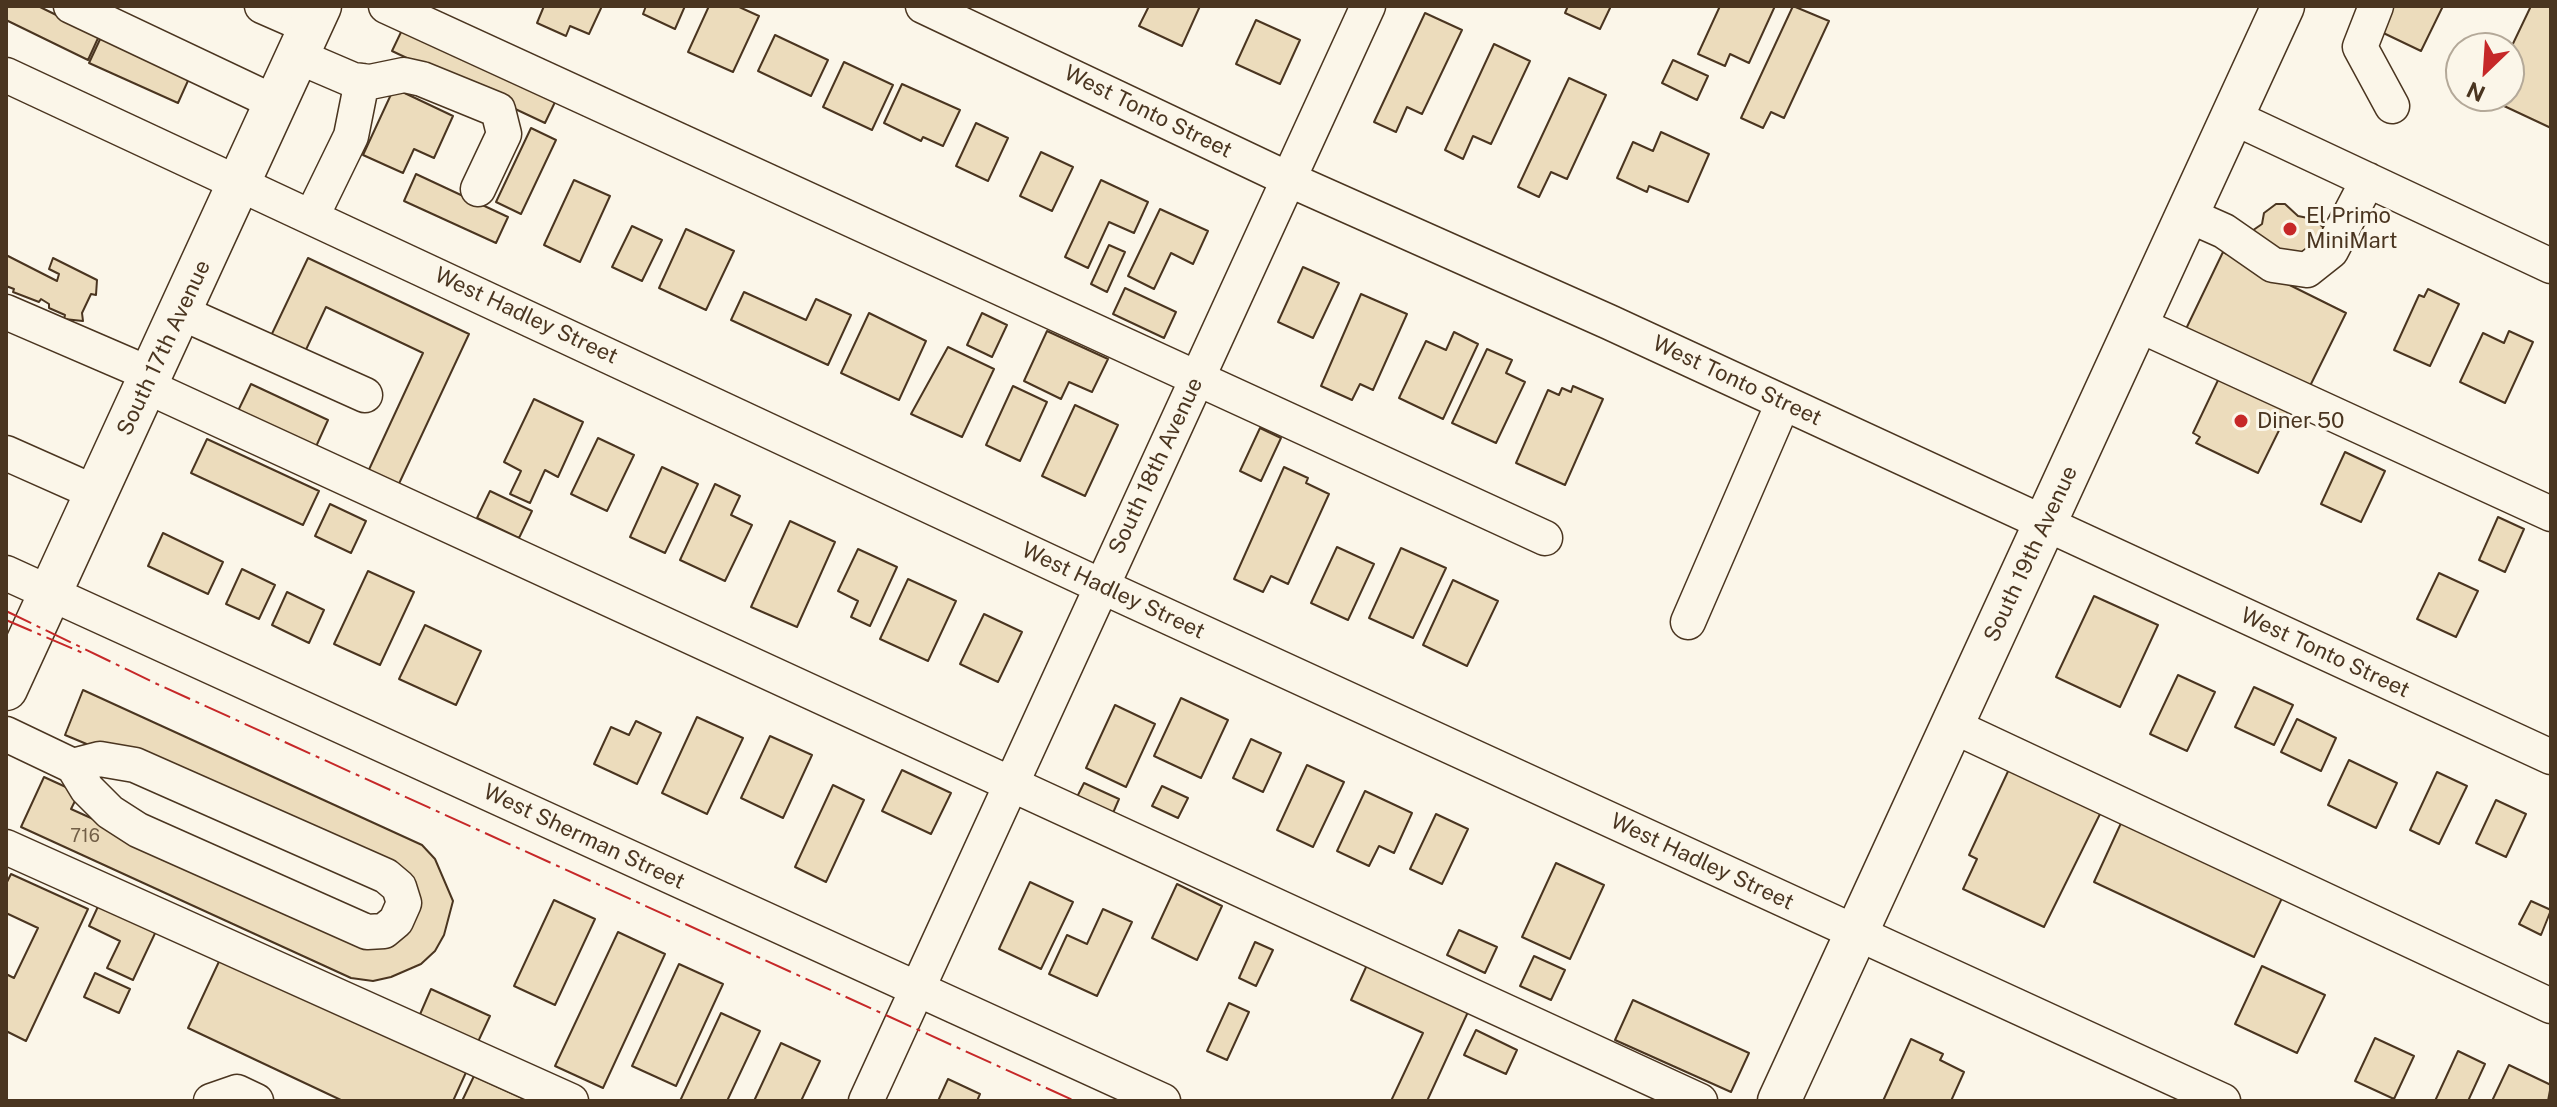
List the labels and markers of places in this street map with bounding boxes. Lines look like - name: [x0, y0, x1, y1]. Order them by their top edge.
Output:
- place label: El Primo MiniMart: [2306, 203, 2398, 254]
- marker: El Primo MiniMart: [2281, 220, 2299, 238]
- place label: Diner 50: [2257, 408, 2345, 434]
- marker: Diner 50: [2232, 412, 2250, 430]

